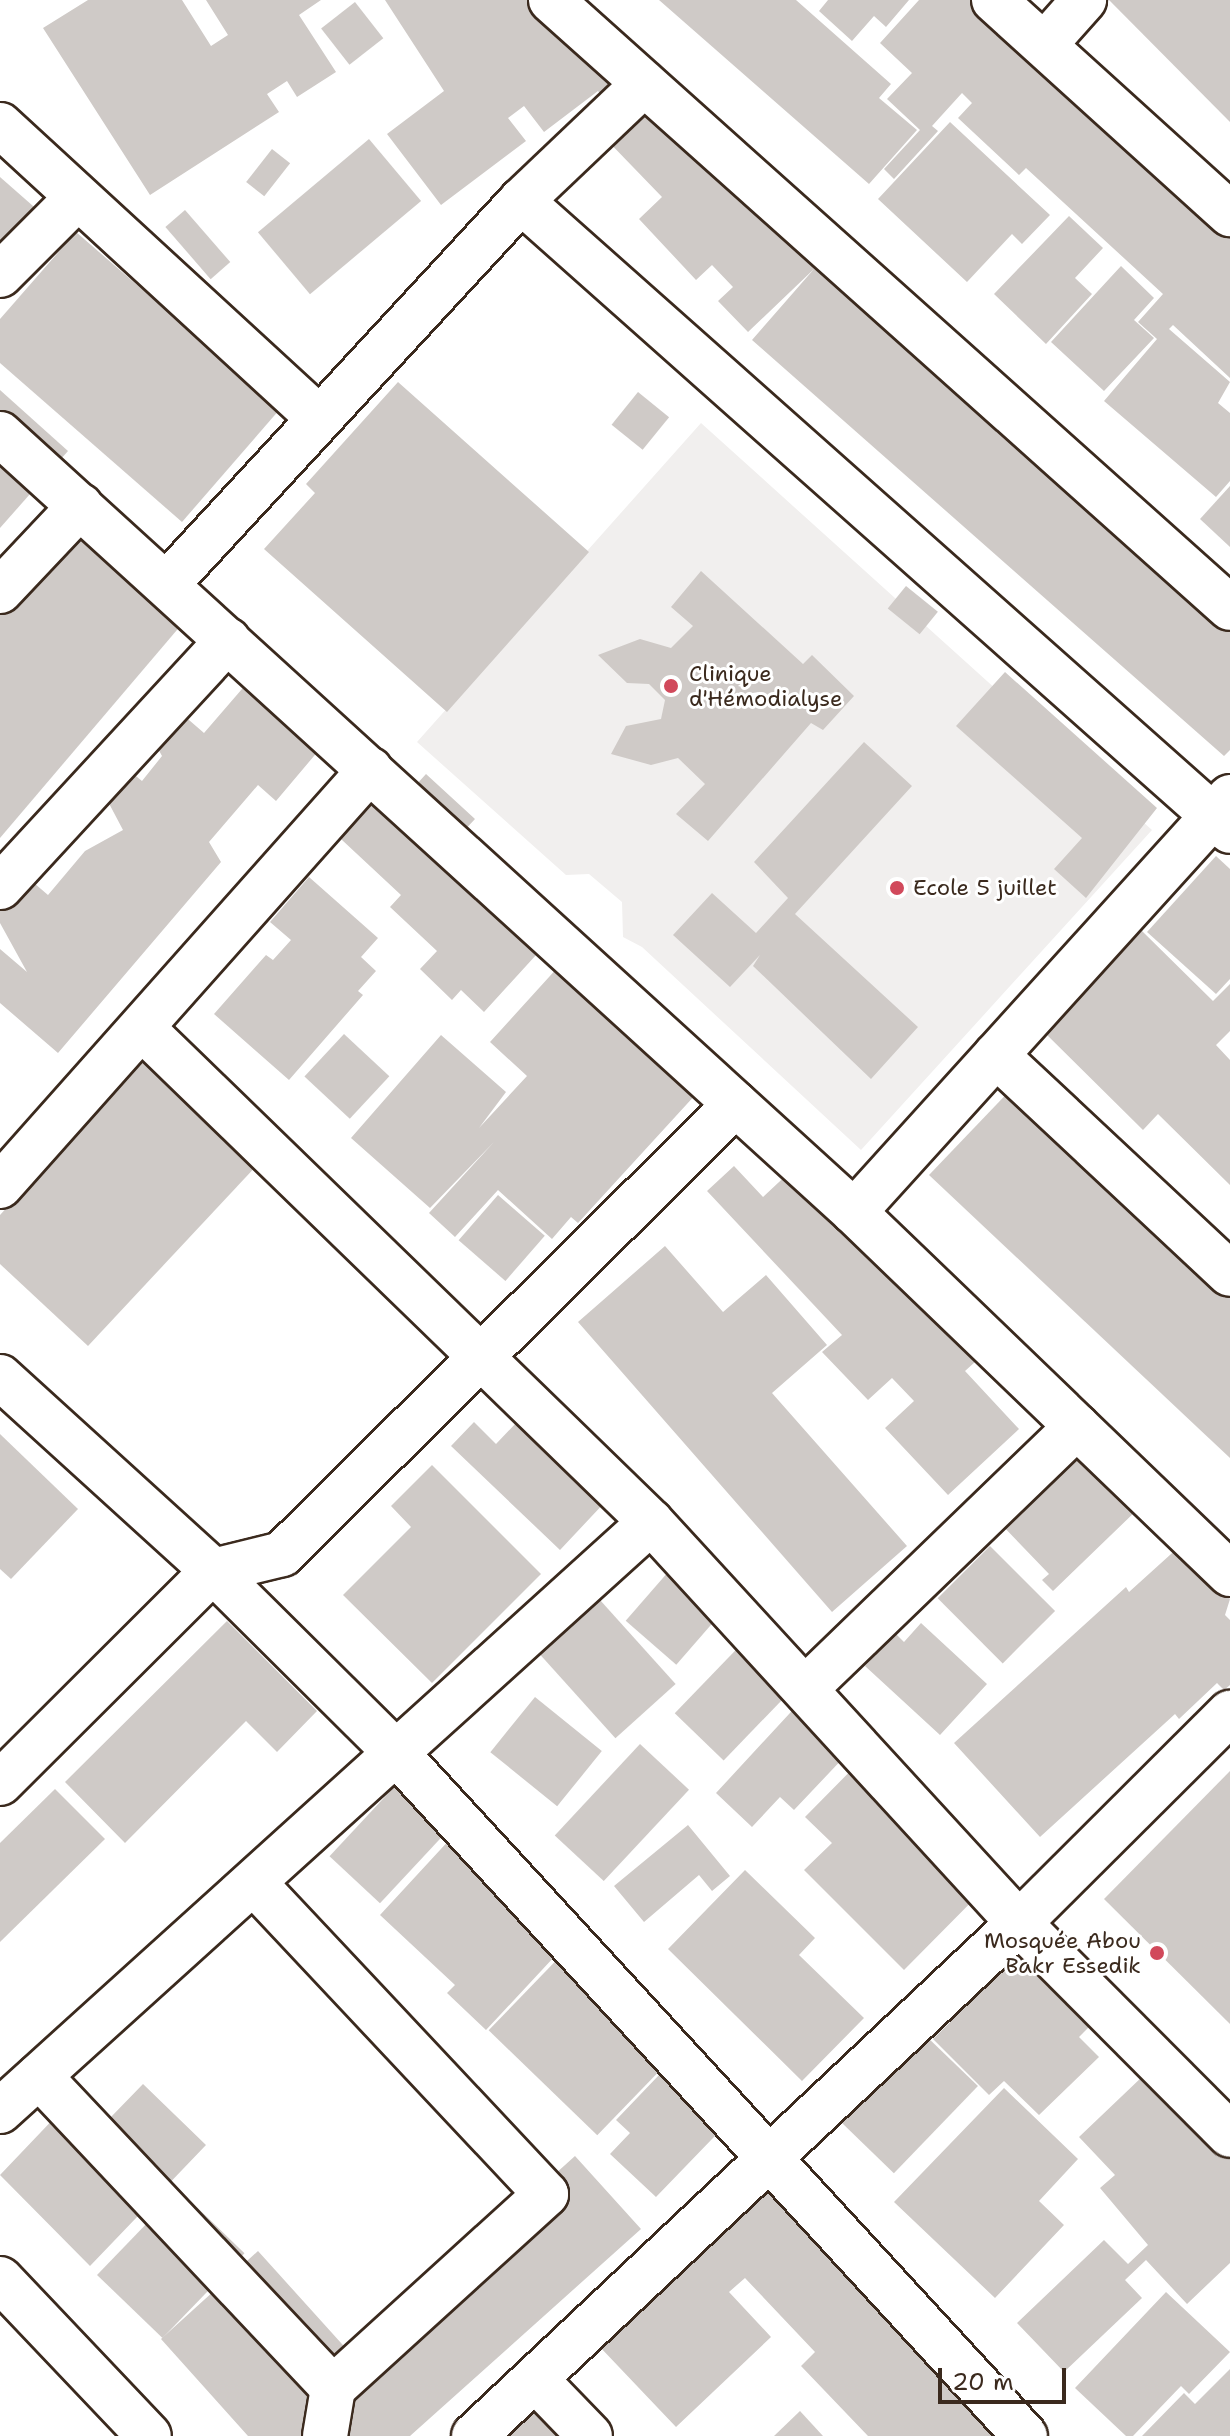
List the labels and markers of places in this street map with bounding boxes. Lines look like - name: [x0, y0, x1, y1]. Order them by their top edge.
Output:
- place label: Clinique d'Hémodialyse: [689, 660, 842, 712]
- marker: Clinique d'Hémodialyse: [660, 675, 682, 697]
- place label: Ecole 5 juillet: [913, 875, 1057, 901]
- marker: Ecole 5 juillet: [888, 879, 906, 897]
- place label: Mosquée Abou Bakr Essedik: [984, 1927, 1141, 1978]
- marker: Mosquée Abou Bakr Essedik: [1148, 1944, 1166, 1962]

